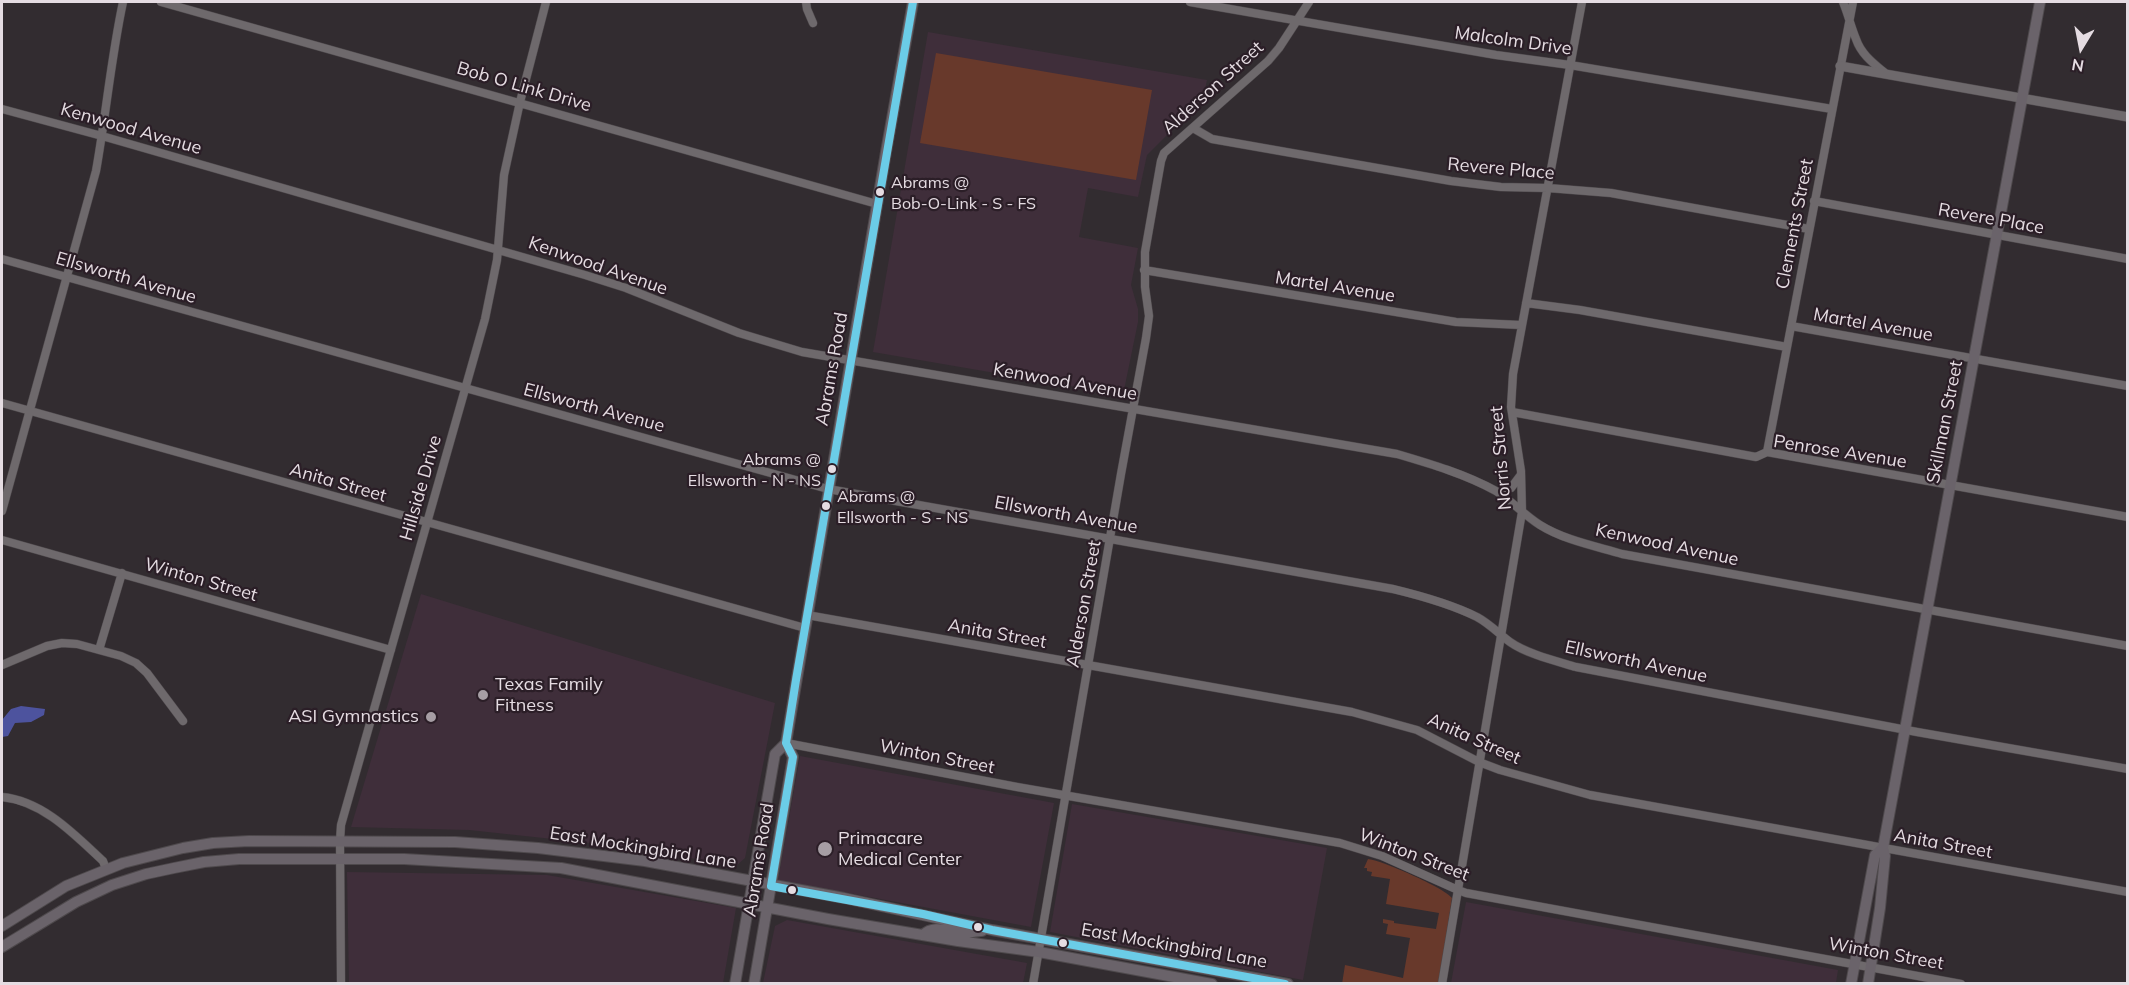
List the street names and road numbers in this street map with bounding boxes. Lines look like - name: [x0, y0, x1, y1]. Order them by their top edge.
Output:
- street label: Malcolm Drive: [1453, 22, 1573, 60]
- street label: Alderson Street: [1158, 37, 1268, 139]
- street label: Bob O Link Drive: [454, 58, 594, 116]
- street label: Kenwood Avenue: [58, 99, 204, 159]
- street label: Revere Place: [1447, 154, 1555, 184]
- street label: Clements Street: [1772, 157, 1818, 291]
- street label: Revere Place: [1936, 199, 2046, 239]
- street label: Kenwood Avenue: [526, 232, 670, 300]
- street label: Ellsworth Avenue: [53, 248, 199, 308]
- street label: Martel Avenue: [1274, 267, 1396, 307]
- street label: Martel Avenue: [1812, 304, 1934, 346]
- street label: Abrams Road: [811, 311, 853, 427]
- street label: Kenwood Avenue: [991, 359, 1139, 405]
- street label: Skillman Street: [1922, 359, 1968, 485]
- street label: Ellsworth Avenue: [521, 379, 667, 437]
- street label: Norris Street: [1486, 405, 1516, 511]
- street label: Penrose Avenue: [1772, 431, 1908, 473]
- street label: Hillside Drive: [396, 433, 446, 543]
- street label: Anita Street: [287, 459, 389, 507]
- street label: Ellsworth Avenue: [993, 492, 1139, 538]
- street label: Kenwood Avenue: [1593, 519, 1741, 571]
- street label: Alderson Street: [1062, 539, 1106, 669]
- street label: Winton Street: [142, 554, 260, 606]
- street label: Anita Street: [946, 615, 1048, 653]
- street label: Ellsworth Avenue: [1563, 636, 1709, 688]
- street label: Anita Street: [1424, 709, 1524, 769]
- street label: Winton Street: [878, 735, 996, 779]
- street label: Abrams Road: [739, 802, 779, 918]
- street label: East Mockingbird Lane: [548, 823, 738, 873]
- street label: Winton Street: [1356, 824, 1472, 886]
- street label: Anita Street: [1892, 825, 1994, 863]
- street label: East Mockingbird Lane: [1079, 919, 1269, 973]
- street label: Winton Street: [1827, 933, 1945, 975]

